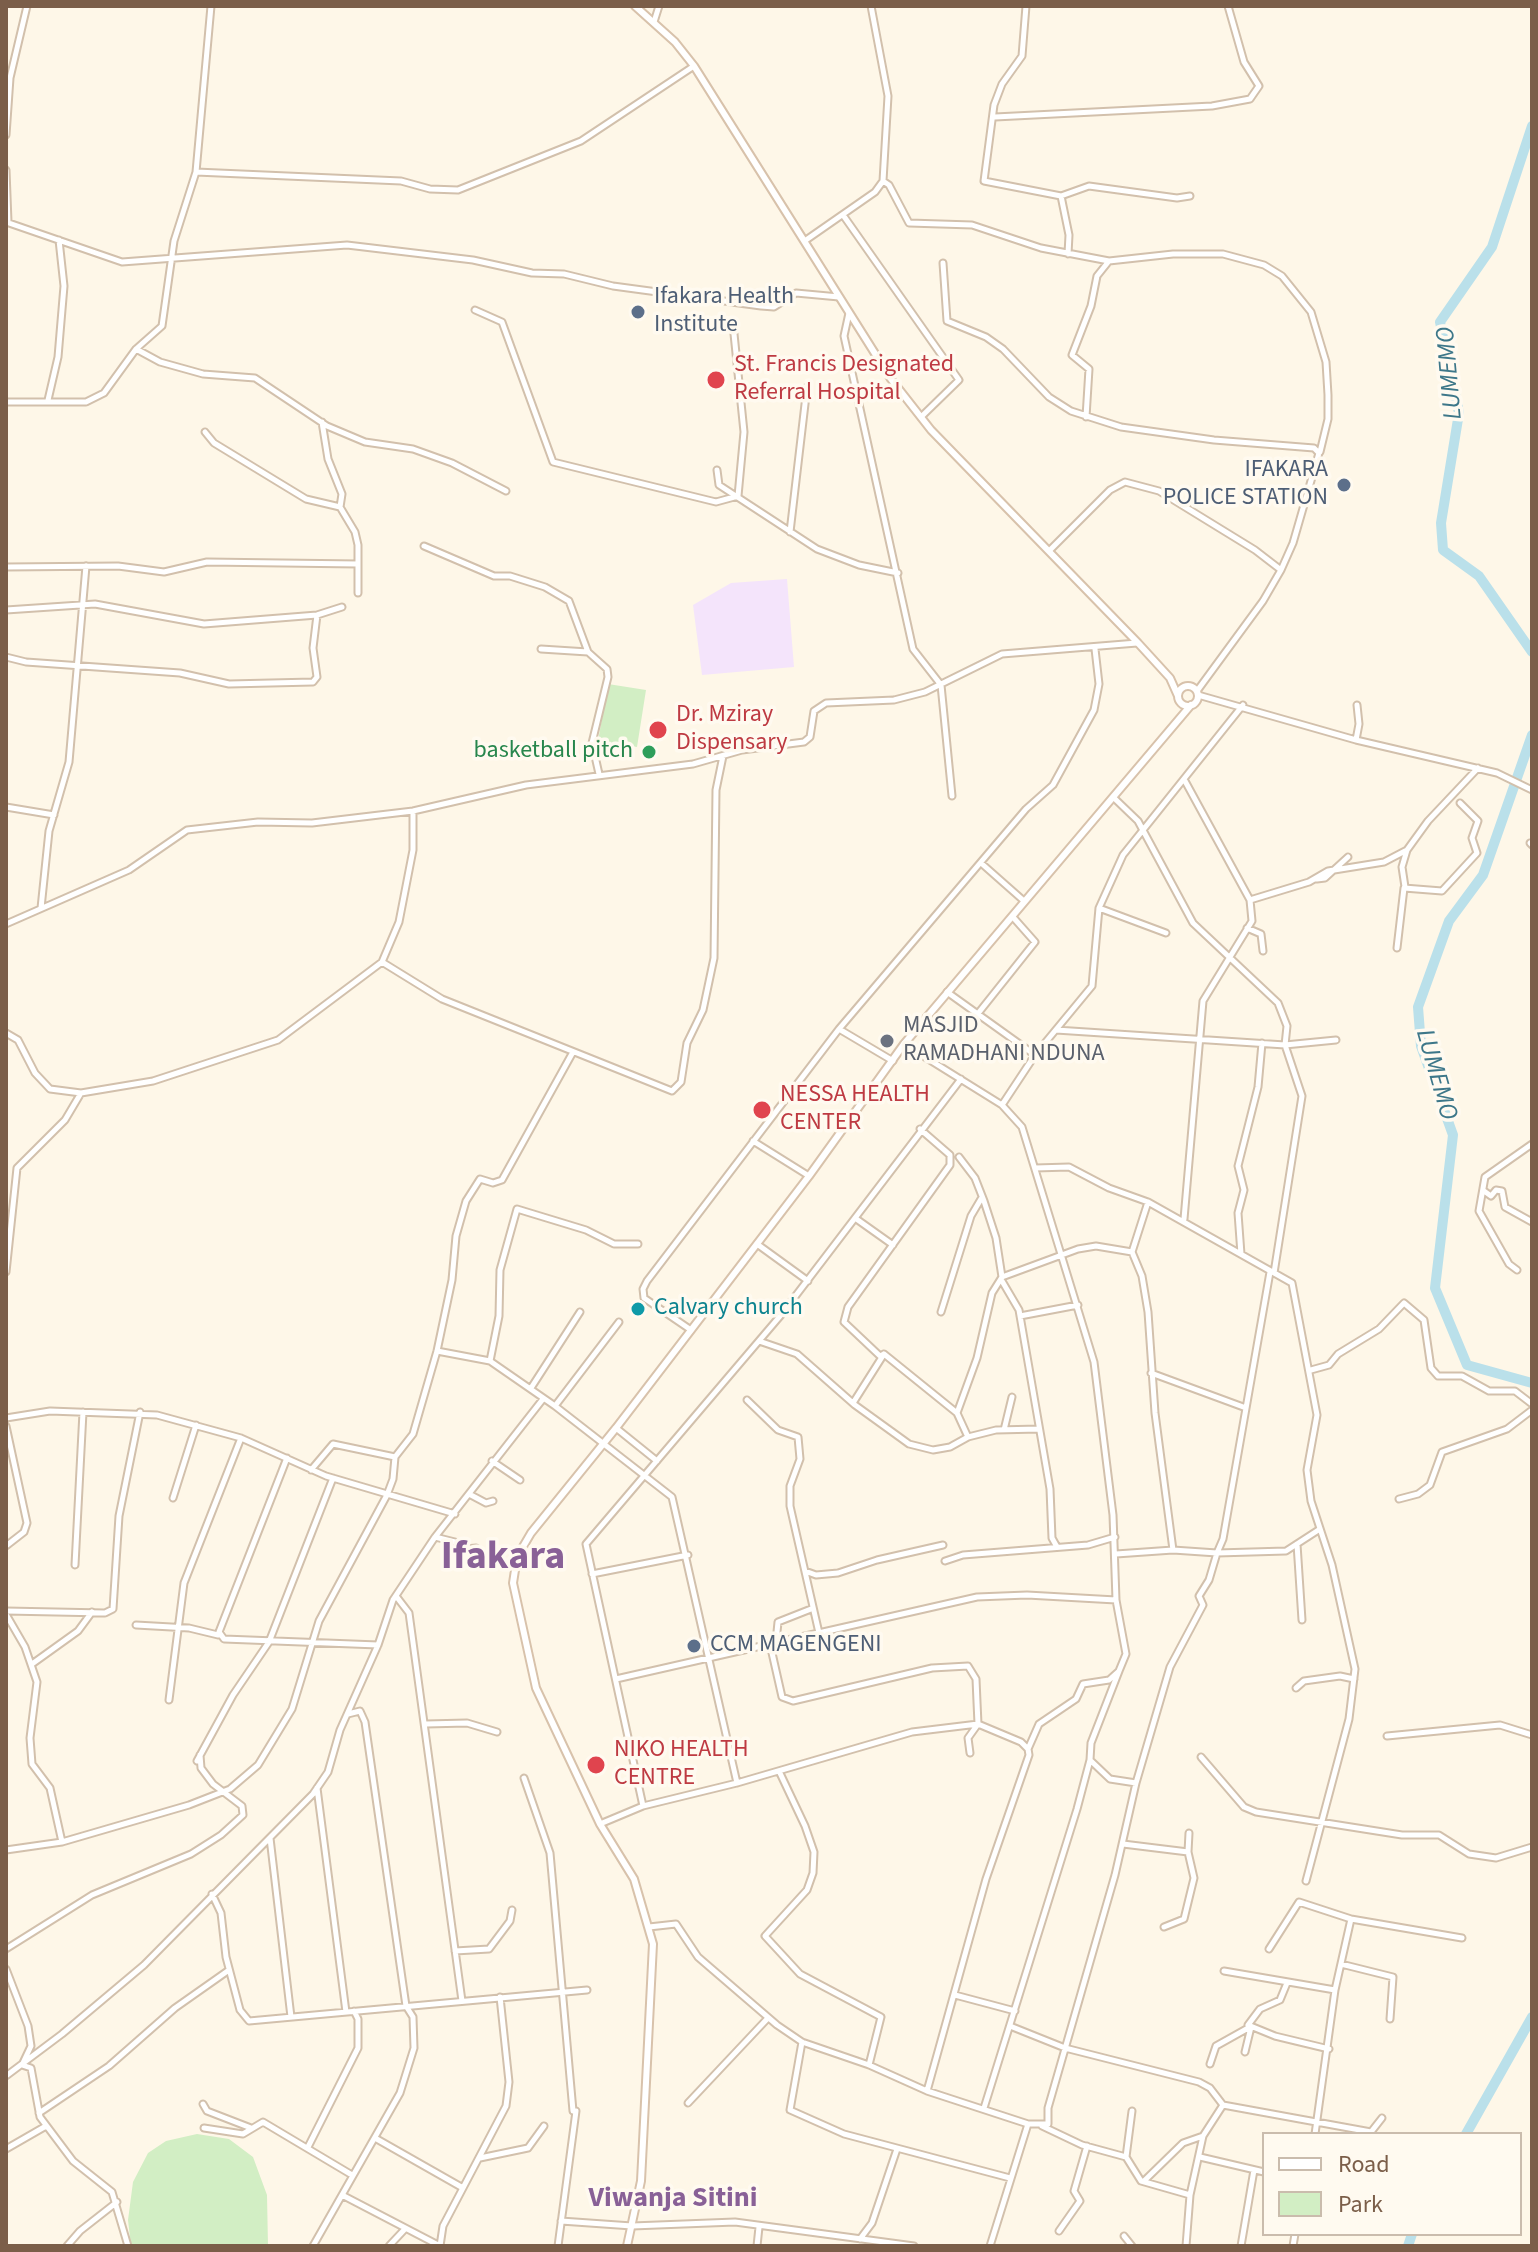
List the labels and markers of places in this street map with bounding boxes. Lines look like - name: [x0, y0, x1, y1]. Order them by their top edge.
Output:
- place label: Ifakara Health Institute: [654, 284, 794, 340]
- marker: Ifakara Health Institute: [629, 303, 647, 321]
- place label: St. Francis Designated Referral Hospital: [734, 352, 954, 408]
- marker: St. Francis Designated Referral Hospital: [705, 369, 727, 391]
- place label: IFAKARA POLICE STATION: [1163, 457, 1328, 513]
- marker: IFAKARA POLICE STATION: [1335, 476, 1353, 494]
- place label: Dr. Mziray Dispensary: [676, 702, 787, 758]
- marker: Dr. Mziray Dispensary: [647, 719, 669, 741]
- place label: basketball pitch: [474, 738, 633, 766]
- marker: basketball pitch: [640, 743, 658, 761]
- place label: MASJID RAMADHANI NDUNA: [903, 1013, 1104, 1069]
- marker: MASJID RAMADHANI NDUNA: [878, 1032, 896, 1050]
- place label: NESSA HEALTH CENTER: [780, 1082, 930, 1138]
- marker: NESSA HEALTH CENTER: [751, 1099, 773, 1121]
- place label: Calvary church: [654, 1295, 803, 1323]
- marker: Calvary church: [629, 1300, 647, 1318]
- place label: CCM MAGENGENI: [710, 1632, 881, 1660]
- marker: CCM MAGENGENI: [685, 1637, 703, 1655]
- place label: NIKO HEALTH CENTRE: [614, 1737, 749, 1793]
- marker: NIKO HEALTH CENTRE: [585, 1754, 607, 1776]

